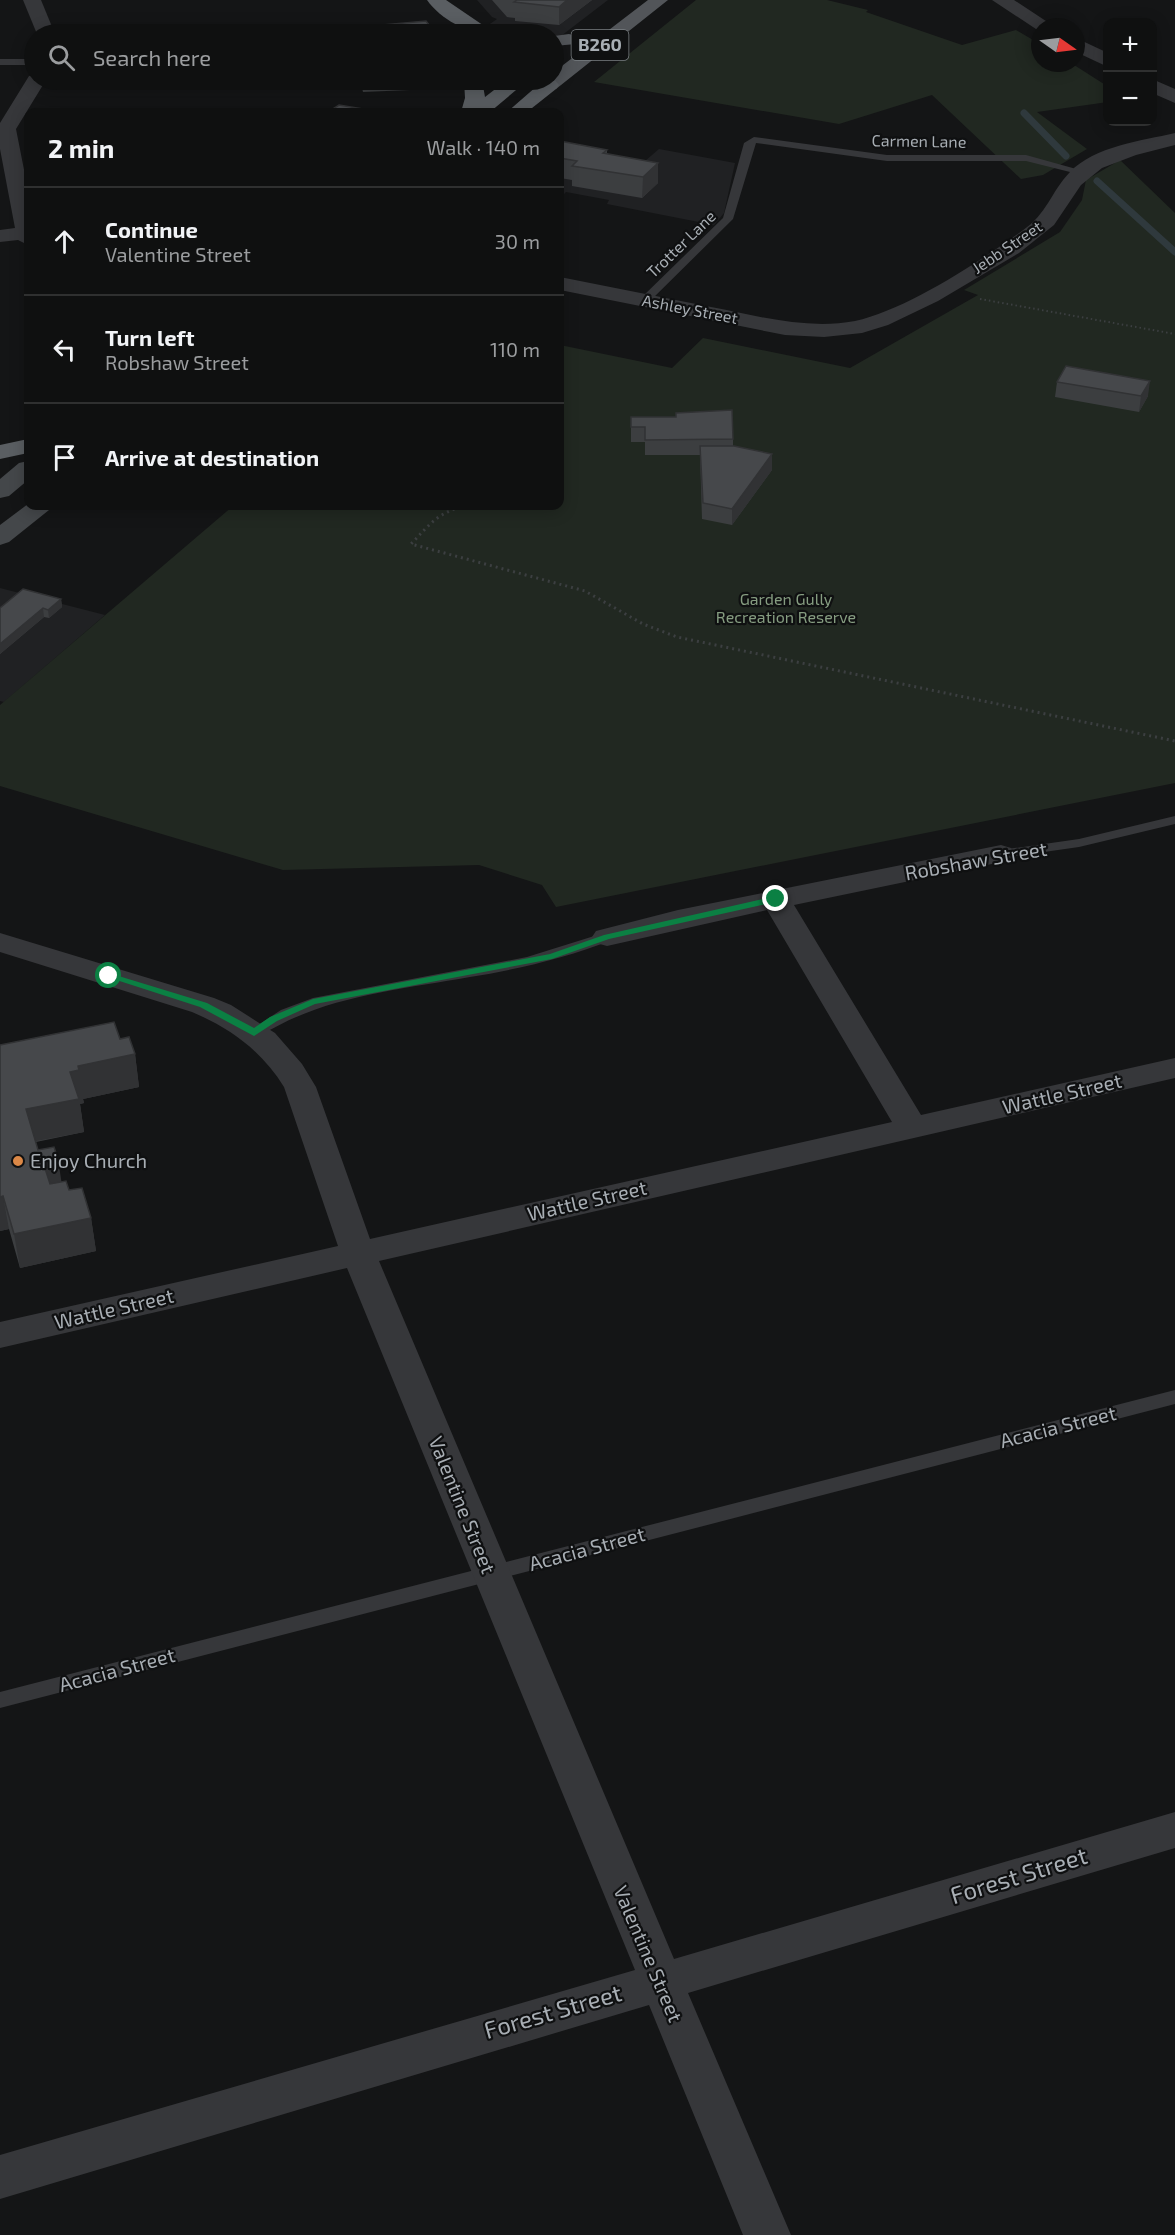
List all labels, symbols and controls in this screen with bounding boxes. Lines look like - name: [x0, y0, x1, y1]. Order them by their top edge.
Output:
- north arrow: [1031, 18, 1085, 72]
- map controls: [1103, 18, 1157, 126]
- button: +: [1103, 18, 1157, 72]
- search box: [24, 24, 564, 90]
- road number: B260: [572, 30, 628, 60]
- icon: search: [45, 41, 78, 74]
- text: Search here: [93, 44, 211, 70]
- button: −: [1103, 72, 1157, 126]
- street label: Carmen Lane: [871, 130, 967, 151]
- text: 2 min: [48, 132, 114, 163]
- text: Walk · 140 m: [426, 135, 540, 159]
- street label: Trotter Lane: [642, 206, 719, 281]
- text: Continue: [105, 216, 198, 242]
- street label: Jebb Street: [968, 216, 1045, 277]
- icon: ahead: [48, 225, 81, 258]
- text: 30 m: [495, 229, 540, 253]
- text: Valentine Street: [105, 242, 251, 266]
- street label: Ashley Street: [641, 290, 739, 327]
- text: Turn left: [105, 324, 194, 350]
- icon: left: [48, 333, 81, 366]
- text: 110 m: [490, 337, 540, 361]
- text: Robshaw Street: [105, 350, 249, 374]
- icon: arrive: [48, 441, 81, 474]
- text: Arrive at destination: [105, 444, 319, 470]
- park label: Garden Gully Recreation Reserve: [716, 589, 856, 626]
- street label: Robshaw Street: [903, 836, 1049, 884]
- route end: [762, 885, 788, 911]
- route start: [95, 962, 121, 988]
- street label: Wattle Street: [1000, 1068, 1124, 1118]
- place label: Enjoy Church: [30, 1148, 147, 1172]
- marker: Enjoy Church: [11, 1154, 25, 1168]
- street label: Wattle Street: [525, 1175, 649, 1225]
- street label: Wattle Street: [52, 1283, 176, 1333]
- street label: Acacia Street: [997, 1400, 1119, 1452]
- street label: Valentine Street: [424, 1432, 502, 1577]
- street label: Acacia Street: [526, 1521, 648, 1575]
- street label: Acacia Street: [56, 1642, 178, 1696]
- street label: Forest Street: [947, 1840, 1091, 1909]
- street label: Valentine Street: [609, 1882, 689, 2026]
- street label: Forest Street: [480, 1977, 625, 2044]

